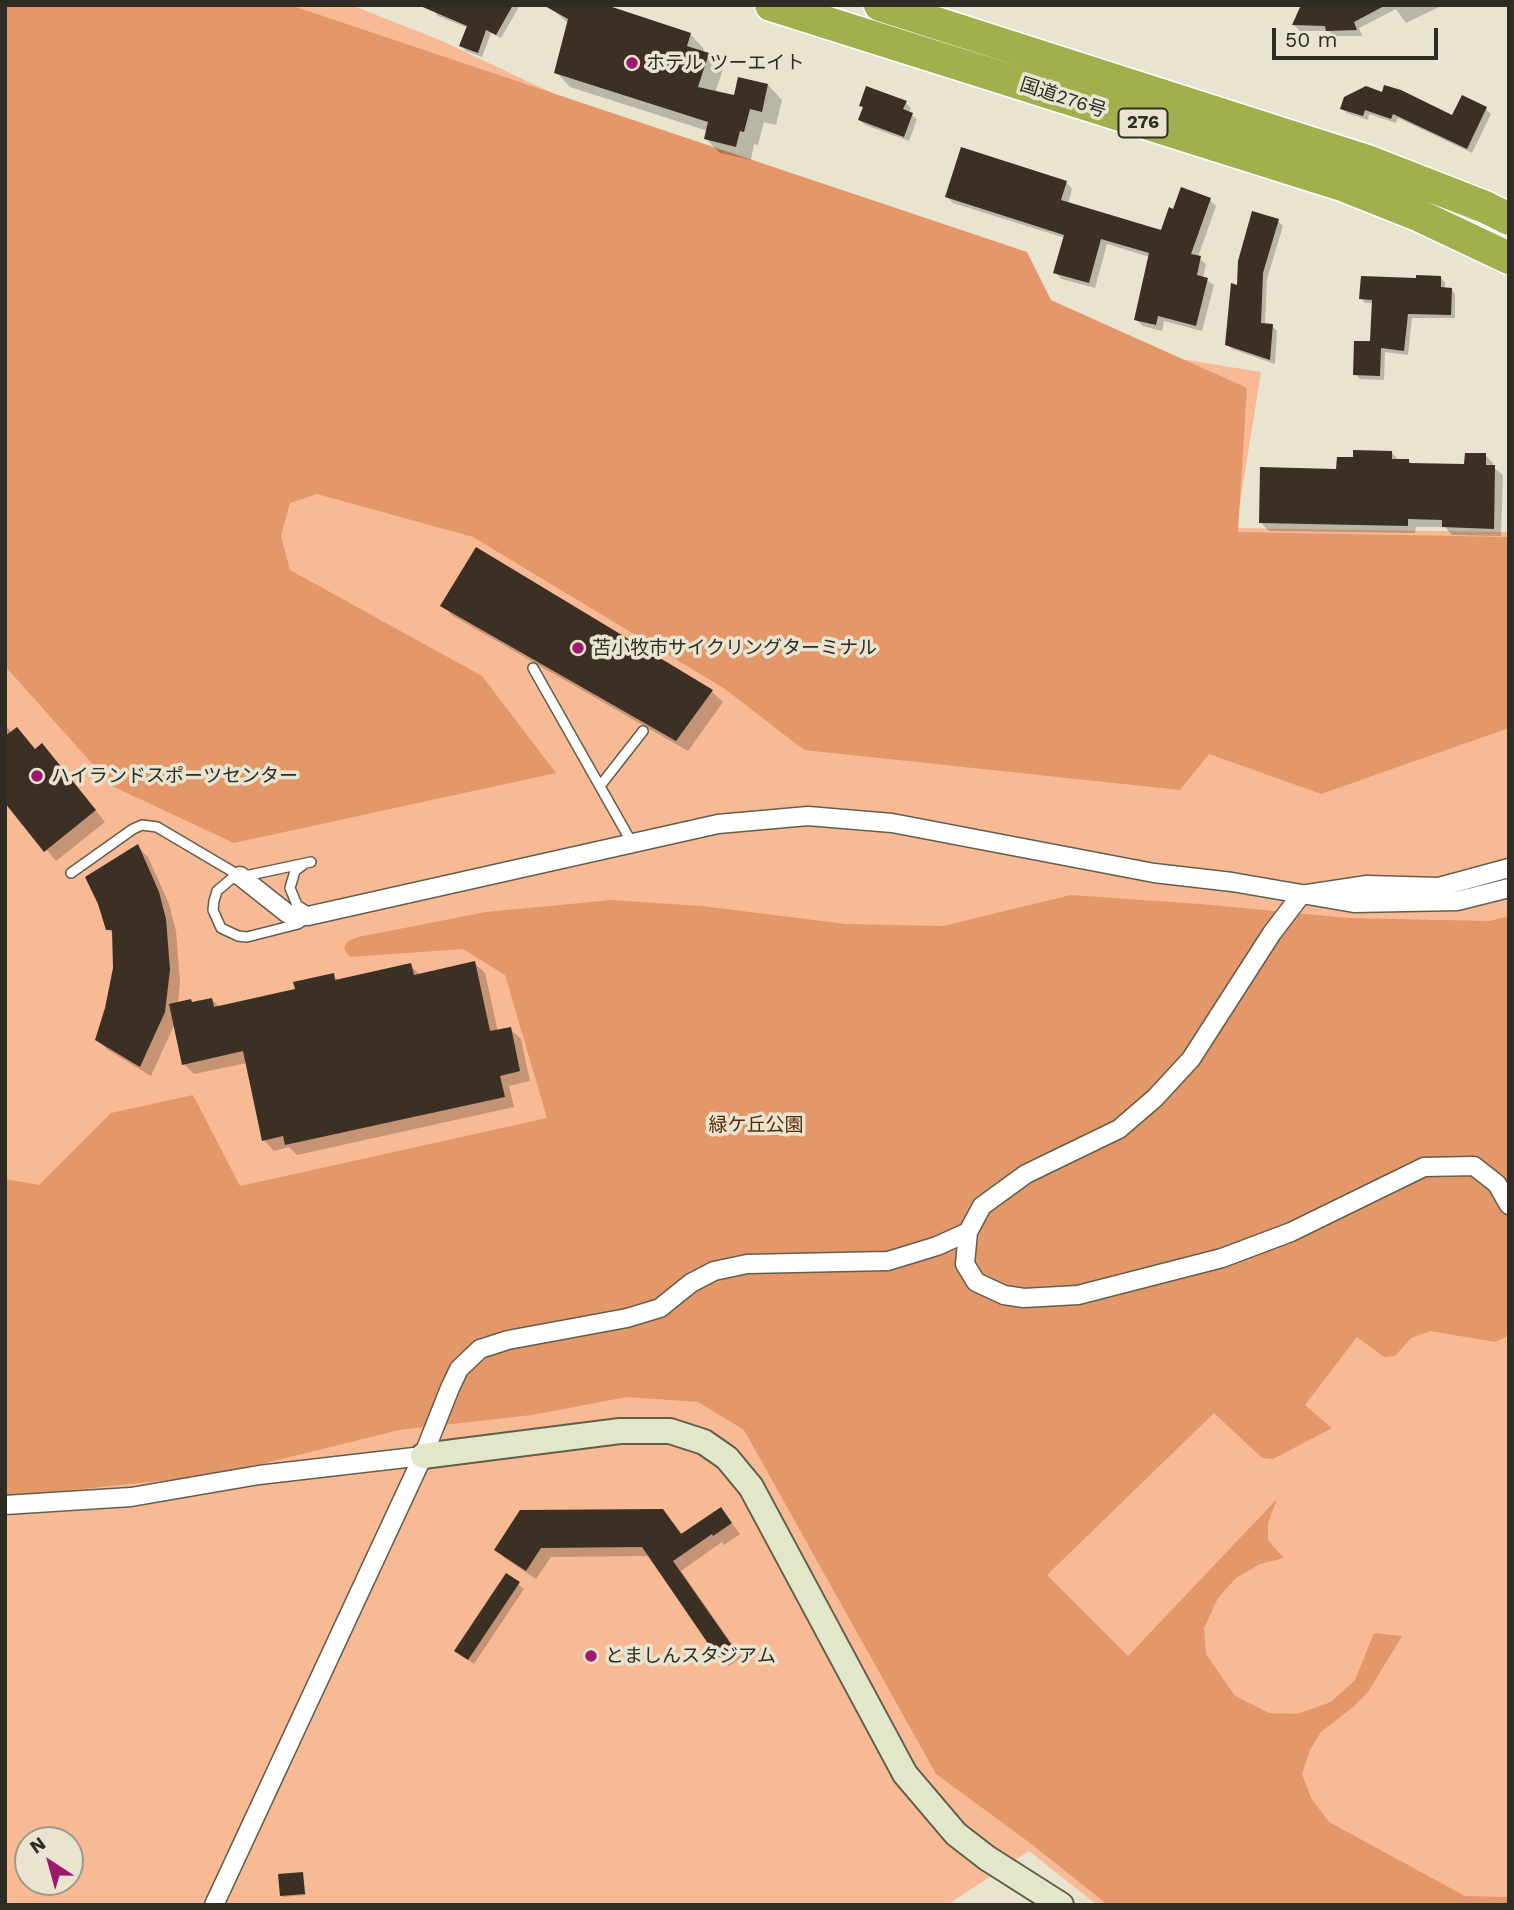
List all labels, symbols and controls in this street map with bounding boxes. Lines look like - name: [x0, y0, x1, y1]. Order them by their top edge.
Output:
- scale bar: [1276, 14, 1442, 58]
- text: 50 m: [1285, 27, 1337, 52]
- place label: ホテル ツーエイト: [646, 52, 804, 74]
- marker: ホテル ツーエイト: [624, 55, 640, 71]
- street label: 国道276号: [1017, 73, 1109, 123]
- road number: 276: [1118, 109, 1168, 138]
- place label: 苫小牧市サイクリングターミナル: [592, 637, 877, 659]
- marker: 苫小牧市サイクリングターミナル: [570, 640, 586, 656]
- place label: ハイランドスポーツセンター: [51, 765, 298, 787]
- marker: ハイランドスポーツセンター: [29, 768, 45, 784]
- park label: 緑ケ丘公園: [709, 1114, 803, 1136]
- place label: とましんスタジアム: [605, 1645, 776, 1667]
- marker: とましんスタジアム: [583, 1648, 599, 1664]
- north arrow: [14, 1826, 84, 1896]
- text: N: [25, 1832, 50, 1859]

